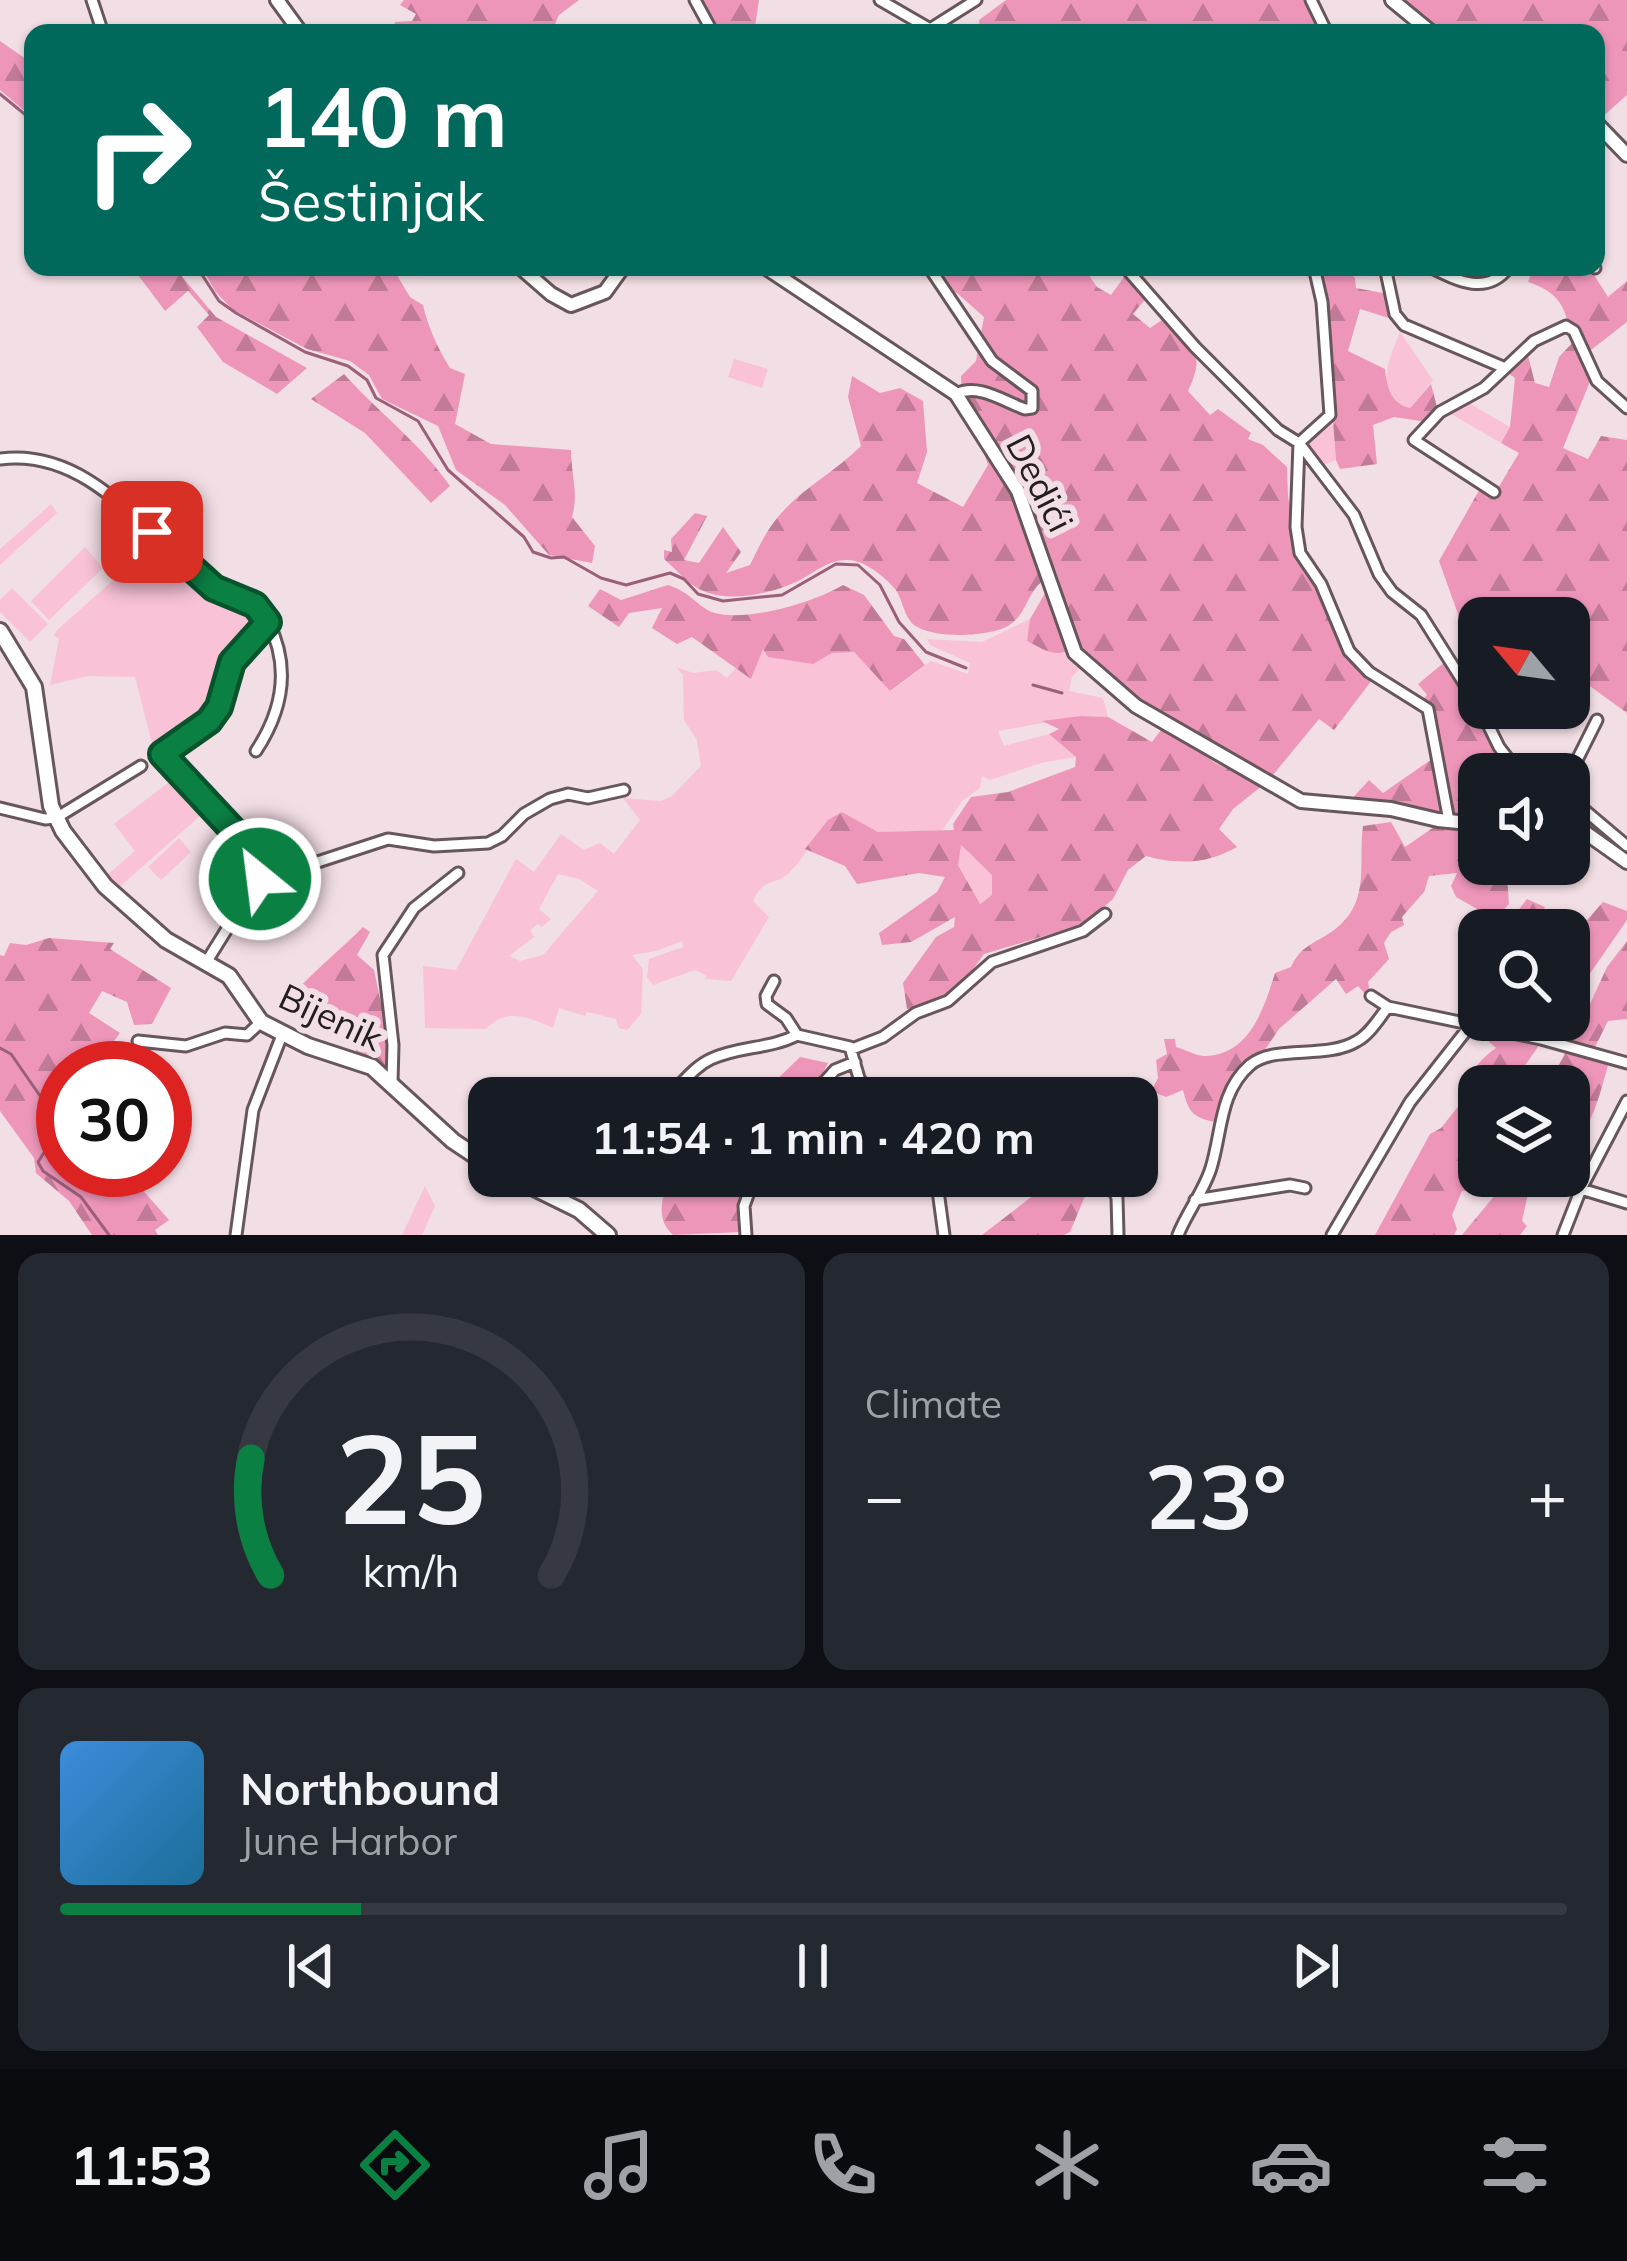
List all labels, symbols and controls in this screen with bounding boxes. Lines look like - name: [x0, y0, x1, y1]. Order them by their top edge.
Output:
- text: 140 m: [258, 63, 508, 168]
- icon: right: [60, 72, 216, 228]
- text: Šestinjak: [258, 167, 484, 235]
- street label: Dedići: [997, 427, 1084, 539]
- pin: [101, 481, 203, 583]
- icon: arrive: [119, 499, 185, 565]
- north arrow: [1458, 597, 1590, 729]
- map controls: [1458, 597, 1590, 1197]
- button: sound: [1458, 753, 1590, 885]
- position arrow: [197, 816, 323, 942]
- button: search: [1458, 909, 1590, 1041]
- street label: Bijenik: [272, 973, 391, 1060]
- speed limit sign: 30: [36, 1041, 192, 1197]
- button: layers: [1458, 1065, 1590, 1197]
- text: 11:54 · 1 min · 420 m: [591, 1109, 1035, 1165]
- text: Climate: [865, 1379, 1002, 1428]
- text: 25: [336, 1399, 486, 1555]
- text: 23°: [1145, 1439, 1287, 1552]
- text: −: [865, 1454, 904, 1537]
- text: +: [1527, 1454, 1567, 1537]
- text: km/h: [363, 1543, 460, 1597]
- text: Northbound: [240, 1760, 500, 1816]
- text: June Harbor: [240, 1816, 457, 1865]
- icon: previous: [278, 1933, 344, 1999]
- icon: pause: [780, 1933, 846, 1999]
- icon: next: [1283, 1933, 1349, 1999]
- icon: directions: [353, 2123, 437, 2207]
- icon: music: [577, 2123, 661, 2207]
- icon: phone: [801, 2123, 885, 2207]
- icon: climate: [1025, 2123, 1109, 2207]
- icon: car: [1249, 2123, 1333, 2207]
- icon: filters: [1473, 2123, 1557, 2207]
- text: 11:53: [70, 2131, 213, 2199]

